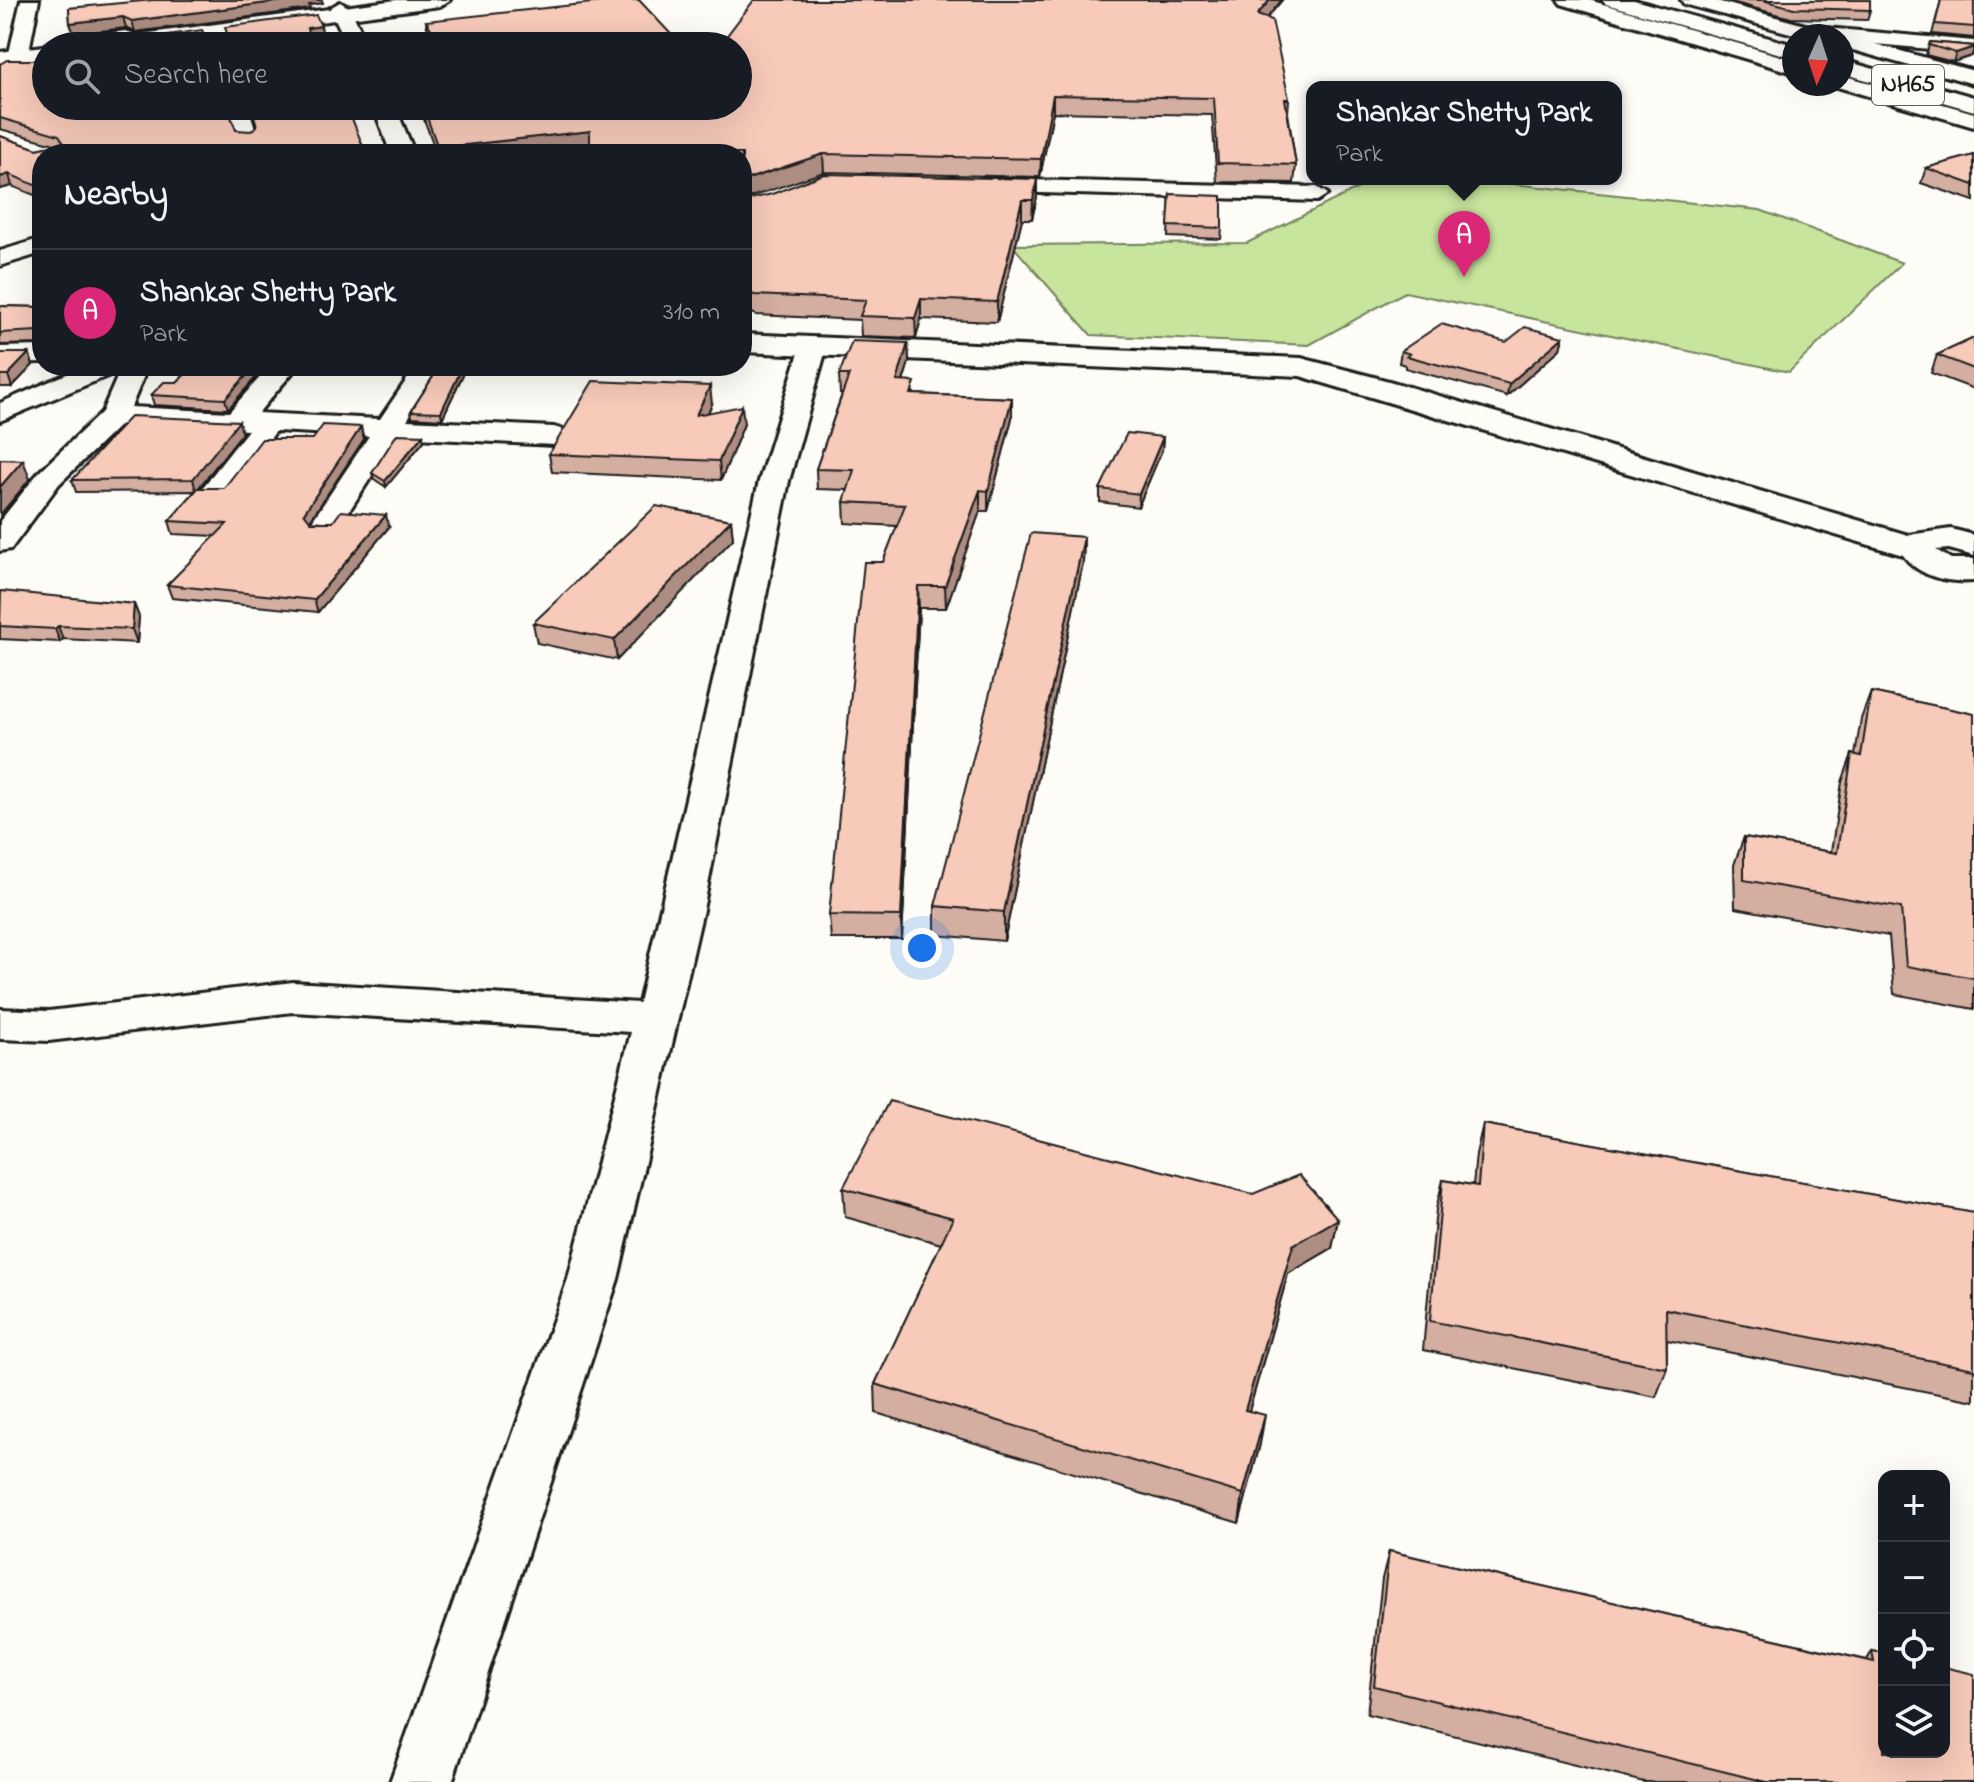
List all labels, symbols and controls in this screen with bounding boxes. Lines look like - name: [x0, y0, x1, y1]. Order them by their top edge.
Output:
- north arrow: [1782, 24, 1854, 96]
- search box: [32, 32, 752, 120]
- icon: search: [60, 54, 104, 98]
- text: Search here: [124, 54, 268, 98]
- road number: NH65: [1872, 65, 1944, 105]
- popup: [1306, 81, 1622, 185]
- text: Shankar Shetty Park: [1336, 92, 1592, 136]
- text: Park: [1336, 136, 1383, 174]
- text: Nearby: [64, 171, 168, 221]
- pin: A: [1438, 211, 1490, 277]
- text: Shankar Shetty Park: [140, 272, 396, 316]
- text: A: [82, 294, 98, 332]
- text: 310 m: [663, 294, 720, 332]
- text: Park: [140, 316, 187, 354]
- your location: [902, 928, 942, 968]
- map controls: [1878, 1470, 1950, 1758]
- button: +: [1878, 1470, 1950, 1542]
- button: −: [1878, 1542, 1950, 1614]
- button: locate: [1878, 1614, 1950, 1686]
- button: layers: [1878, 1686, 1950, 1758]

